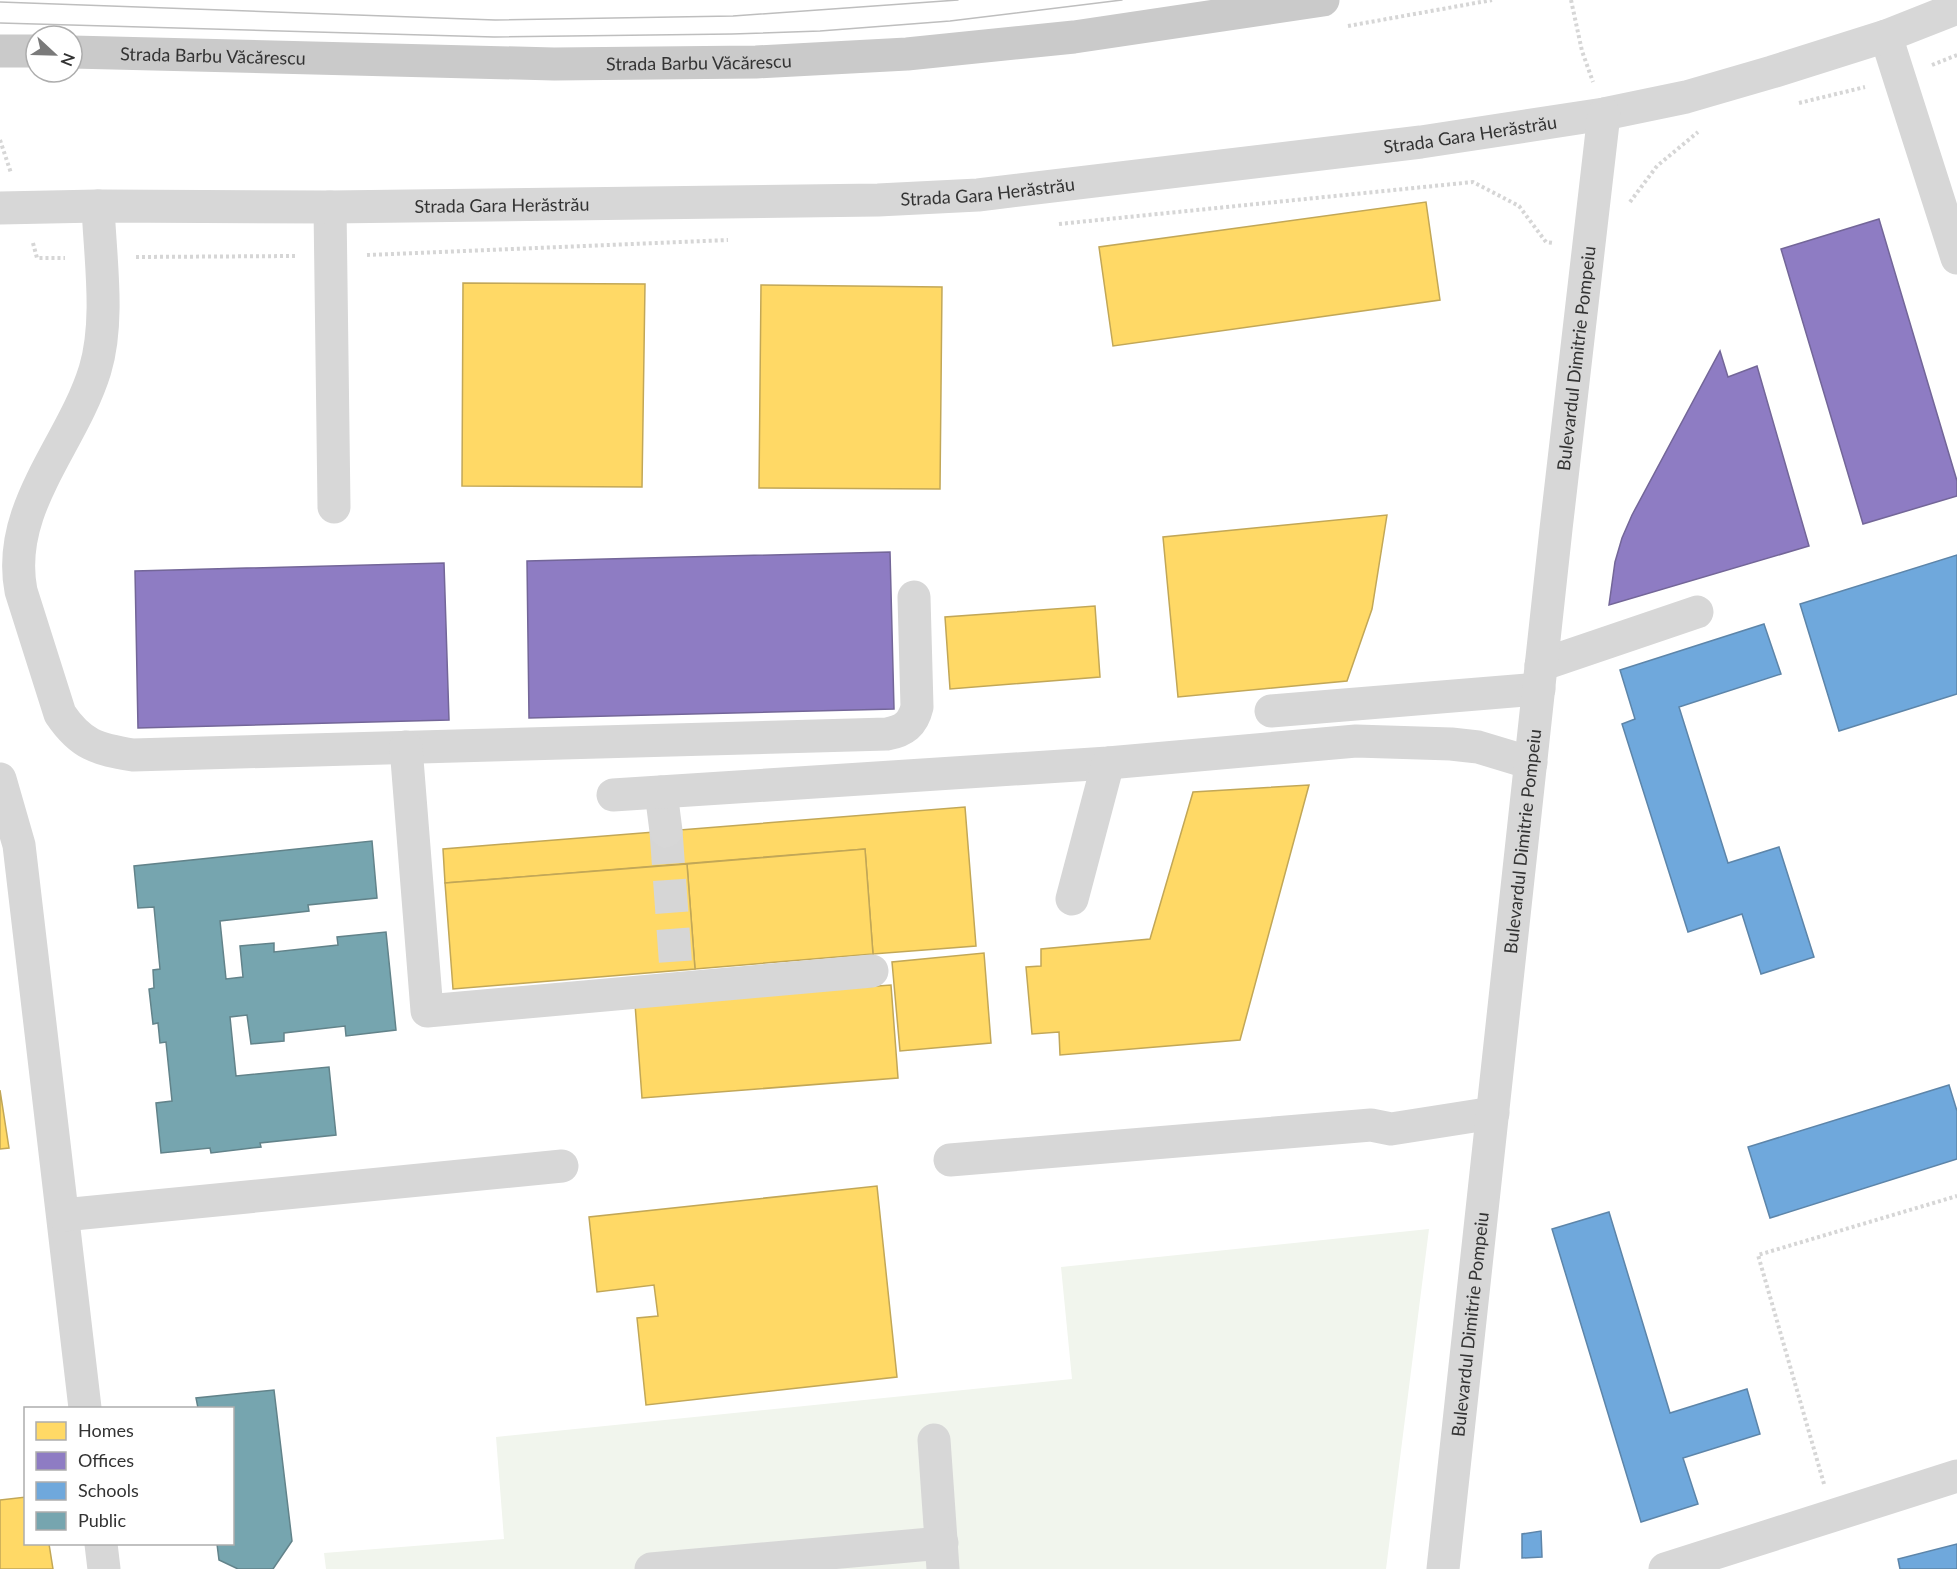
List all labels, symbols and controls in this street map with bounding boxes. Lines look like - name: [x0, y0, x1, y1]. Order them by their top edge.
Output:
- north arrow: [24, 24, 84, 84]
- street label: Strada Barbu Văcărescu: [120, 42, 306, 69]
- street label: Strada Barbu Văcărescu: [606, 49, 792, 74]
- text: N: [57, 51, 79, 69]
- street label: Strada Gara Herăstrău: [1382, 110, 1558, 157]
- street label: Strada Gara Herăstrău: [900, 173, 1076, 210]
- street label: Strada Gara Herăstrău: [414, 193, 590, 217]
- street label: Bulevardul Dimitrie Pompeiu: [1552, 245, 1600, 472]
- street label: Bulevardul Dimitrie Pompeiu: [1499, 728, 1545, 955]
- street label: Bulevardul Dimitrie Pompeiu: [1446, 1211, 1493, 1438]
- legend: [24, 1407, 234, 1545]
- text: Homes: [78, 1419, 134, 1441]
- text: Offices: [78, 1449, 134, 1471]
- text: Schools: [78, 1479, 139, 1501]
- text: Public: [78, 1509, 126, 1531]

